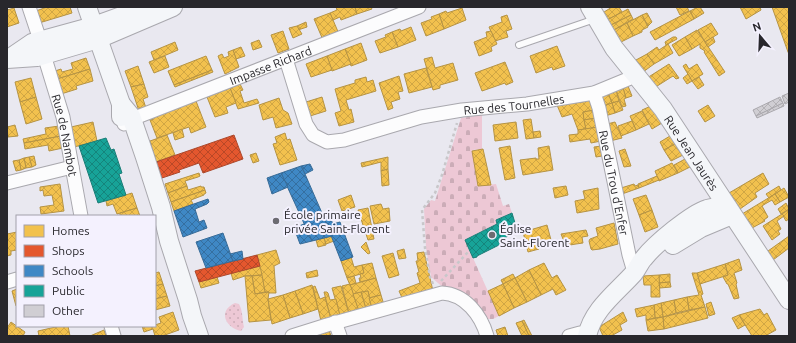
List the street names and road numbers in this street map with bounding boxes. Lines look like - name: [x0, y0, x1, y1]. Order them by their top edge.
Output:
- street label: Impasse Richard: [227, 43, 313, 87]
- street label: Rue des Tournelles: [463, 91, 565, 116]
- street label: Rue de Nambot: [50, 92, 80, 178]
- street label: Rue Jean Jaurès: [662, 113, 721, 193]
- street label: Rue du Trou d'Enfer: [597, 129, 631, 237]

